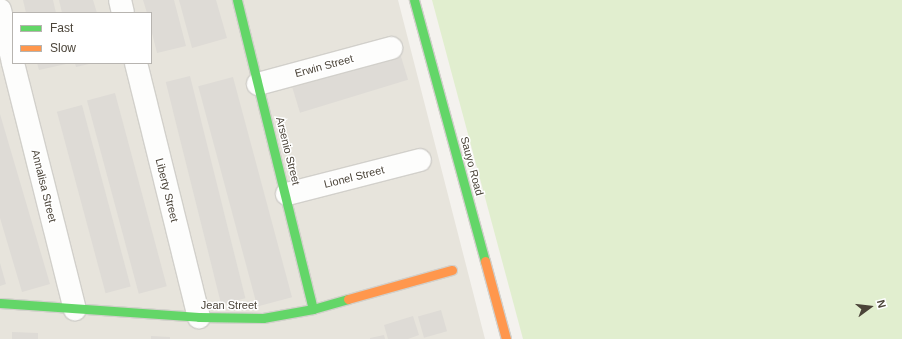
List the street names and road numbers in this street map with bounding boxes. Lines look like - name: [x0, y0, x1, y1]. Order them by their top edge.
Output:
- street label: Erwin Street: [293, 52, 355, 80]
- street label: Arsenio Street: [273, 116, 303, 186]
- street label: Sauyo Road: [458, 135, 486, 197]
- street label: Annalisa Street: [29, 148, 59, 224]
- street label: Liberty Street: [153, 157, 181, 223]
- street label: Lionel Street: [322, 163, 386, 191]
- street label: Jean Street: [201, 298, 257, 312]

